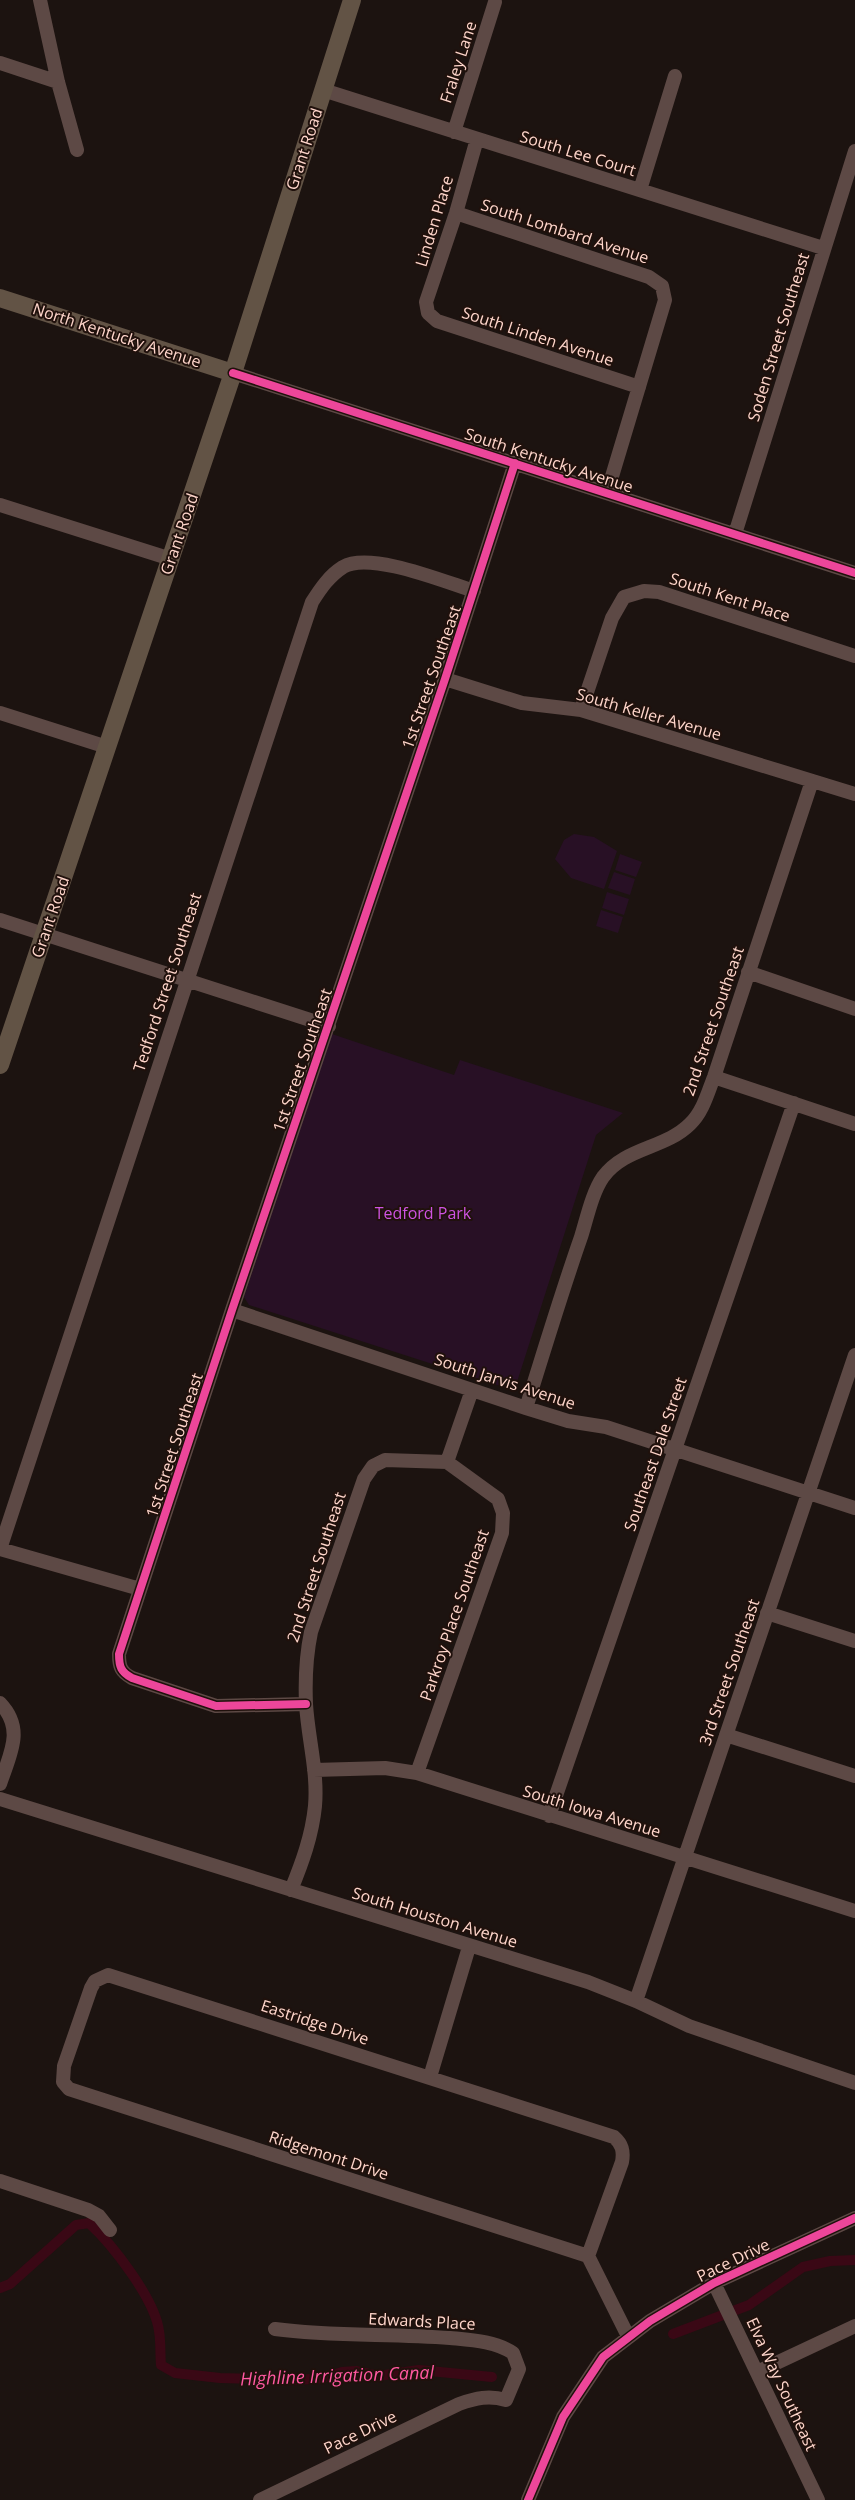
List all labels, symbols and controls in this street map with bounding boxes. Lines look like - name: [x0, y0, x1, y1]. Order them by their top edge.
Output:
- street label: Fraley Lane: [434, 18, 482, 106]
- street label: Grant Road: [280, 105, 328, 193]
- street label: South Lee Court: [517, 125, 639, 181]
- street label: Linden Place: [410, 173, 458, 269]
- street label: South Lombard Avenue: [478, 193, 652, 269]
- street label: Soden Street Southeast: [742, 250, 814, 424]
- street label: North Kentucky Avenue: [30, 297, 204, 373]
- street label: South Linden Avenue: [459, 301, 617, 371]
- street label: South Kentucky Avenue: [462, 422, 636, 498]
- street label: Grant Road: [155, 490, 203, 578]
- street label: South Kent Place: [667, 567, 793, 627]
- street label: 1st Street Southeast: [396, 602, 466, 752]
- street label: South Keller Avenue: [574, 683, 724, 745]
- street label: Grant Road: [26, 873, 74, 961]
- street label: Tedford Street Southeast: [128, 889, 206, 1074]
- street label: 2nd Street Southeast: [677, 943, 749, 1099]
- street label: 1st Street Southeast: [267, 985, 337, 1135]
- park label: Tedford Park: [375, 1202, 472, 1224]
- street label: South Jarvis Avenue: [432, 1348, 578, 1414]
- street label: 1st Street Southeast: [140, 1370, 208, 1520]
- street label: Southeast Dale Street: [618, 1374, 692, 1534]
- street label: 2nd Street Southeast: [281, 1489, 351, 1645]
- street label: Parkroy Place Southeast: [414, 1526, 494, 1704]
- street label: 3rd Street Southeast: [694, 1596, 764, 1748]
- street label: South Iowa Avenue: [520, 1780, 664, 1842]
- street label: South Houston Avenue: [350, 1881, 520, 1953]
- street label: Eastridge Drive: [258, 1994, 372, 2050]
- street label: Ridgemont Drive: [266, 2125, 392, 2185]
- street label: Pace Drive: [693, 2233, 773, 2287]
- street label: Edwards Place: [368, 2307, 476, 2335]
- street label: Elva Way Southeast: [741, 2314, 823, 2455]
- water label: Highline Irrigation Canal: [239, 2360, 435, 2390]
- street label: Pace Drive: [320, 2405, 400, 2459]

